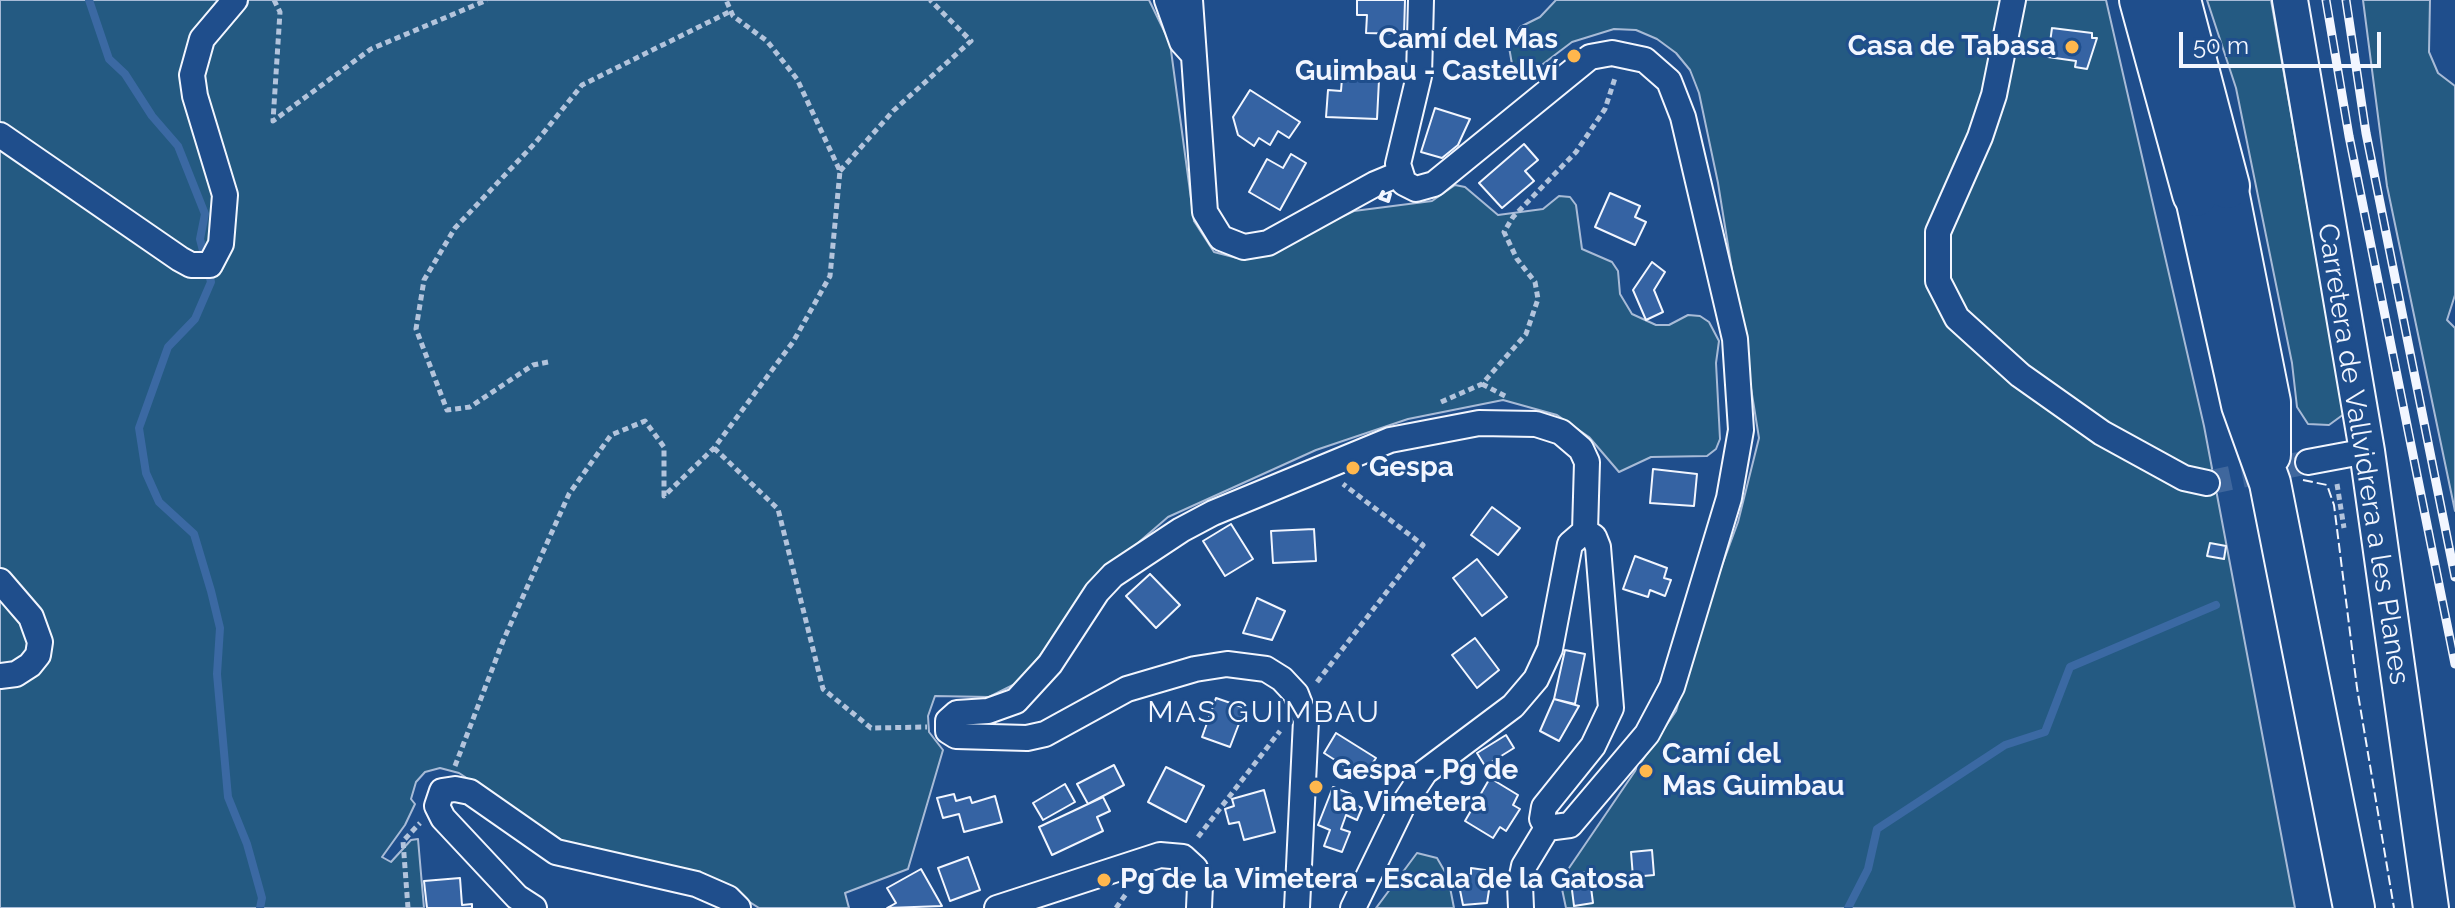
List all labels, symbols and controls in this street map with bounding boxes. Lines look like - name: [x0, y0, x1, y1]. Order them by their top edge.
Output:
- scale bar: [2183, 16, 2385, 66]
- place label: Camí del Mas Guimbau - Castellví: [1295, 23, 1558, 89]
- place label: Casa de Tabasa: [1848, 30, 2056, 64]
- text: 50 m: [2193, 31, 2249, 60]
- marker: Casa de Tabasa: [2063, 38, 2081, 56]
- marker: Camí del Mas Guimbau - Castellví: [1565, 47, 1583, 65]
- street label: Carretera de Vallvidrera a les Planes: [2310, 221, 2416, 687]
- place label: Gespa: [1369, 451, 1454, 485]
- marker: Gespa: [1344, 459, 1362, 477]
- district label: MAS GUIMBAU: [1147, 695, 1381, 731]
- place label: Camí del Mas Guimbau: [1662, 738, 1845, 804]
- place label: Gespa - Pg de la Vimetera: [1332, 754, 1518, 820]
- marker: Camí del Mas Guimbau: [1637, 762, 1655, 780]
- marker: Gespa - Pg de la Vimetera: [1307, 778, 1325, 796]
- place label: Pg de la Vimetera - Escala de la Gatosa: [1120, 863, 1644, 897]
- marker: Pg de la Vimetera - Escala de la Gatosa: [1095, 871, 1113, 889]

